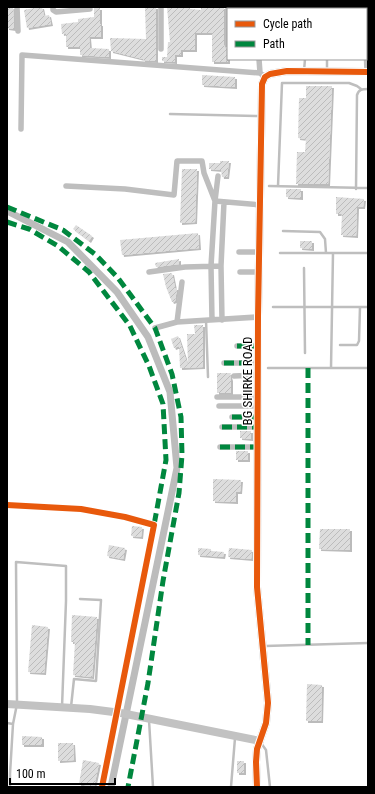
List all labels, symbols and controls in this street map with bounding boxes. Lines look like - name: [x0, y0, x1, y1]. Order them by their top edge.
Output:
- legend: [227, 8, 367, 60]
- text: Cycle path: [263, 17, 313, 31]
- text: Path: [263, 37, 285, 51]
- street label: BG SHIRKE ROAD: [240, 337, 255, 425]
- scale bar: [10, 760, 115, 786]
- text: 100 m: [16, 767, 46, 781]

